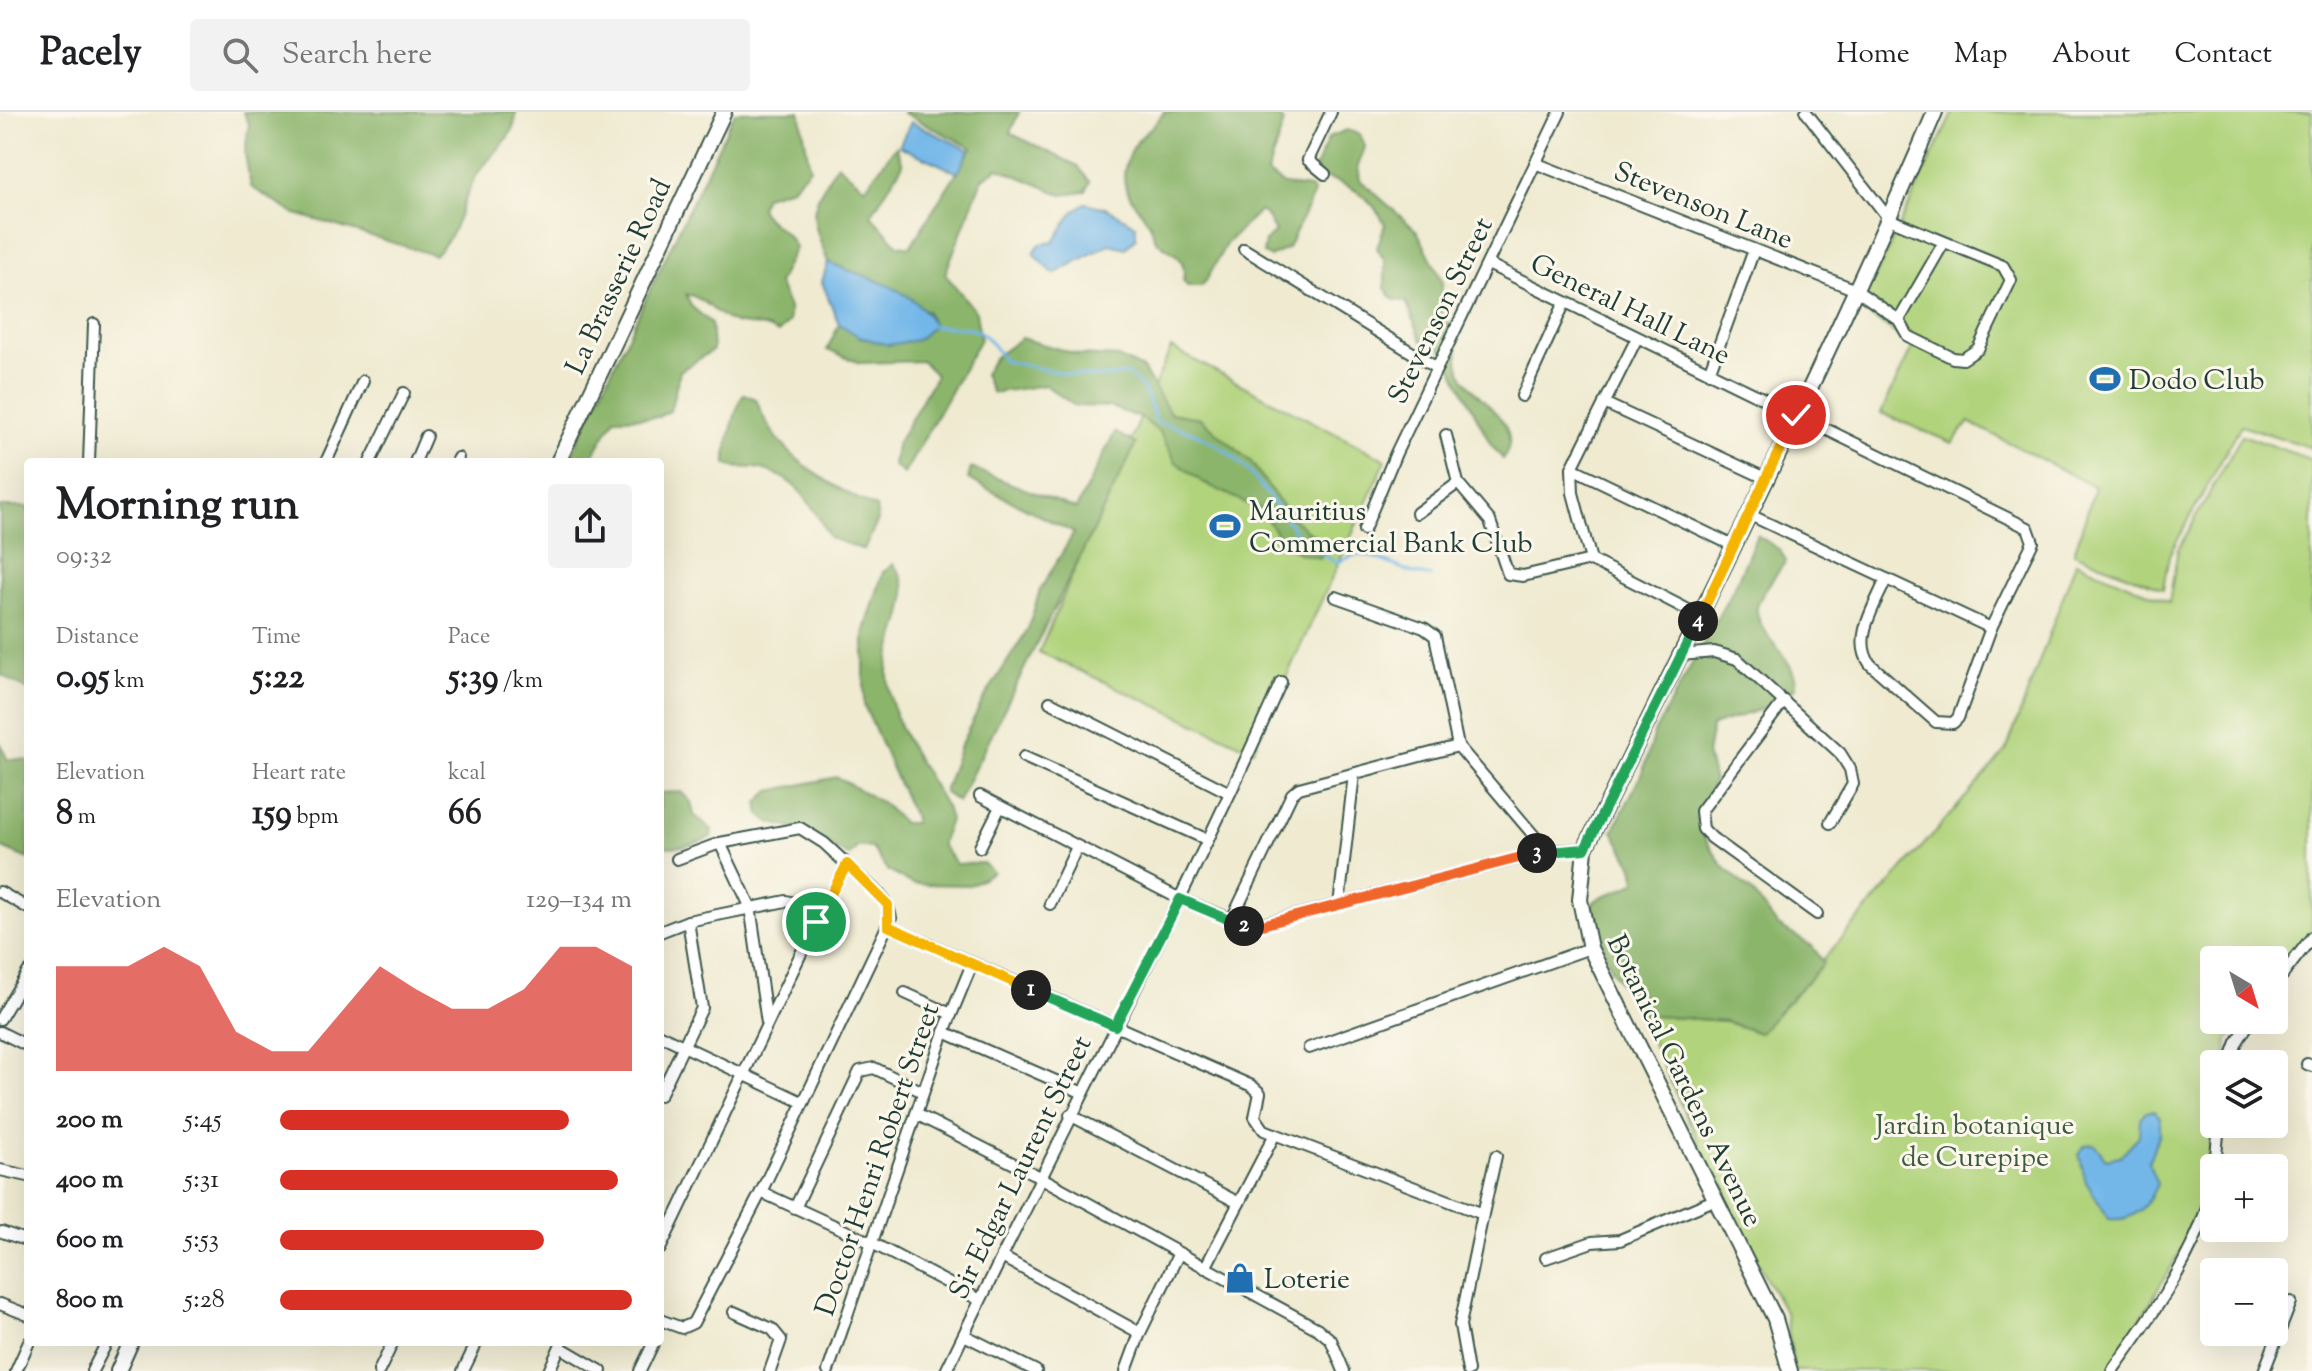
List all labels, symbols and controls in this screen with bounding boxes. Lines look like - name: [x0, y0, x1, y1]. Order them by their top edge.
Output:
- search box: [190, 19, 750, 91]
- text: Pacely: [40, 28, 142, 82]
- icon: search: [218, 33, 262, 77]
- text: Search here: [282, 34, 432, 77]
- text: Home: [1836, 35, 1910, 75]
- text: Map: [1954, 35, 2008, 75]
- text: About: [2052, 35, 2130, 75]
- text: Contact: [2174, 35, 2272, 75]
- street label: Stevenson Lane: [1607, 153, 1799, 261]
- street label: La Brasserie Road: [557, 173, 683, 382]
- street label: Stevenson Street: [1379, 211, 1504, 412]
- street label: General Hall Lane: [1523, 245, 1737, 377]
- sports icon: Dodo Club: [2088, 362, 2122, 396]
- place label: Dodo Club: [2129, 362, 2265, 402]
- pin: [1762, 381, 1830, 449]
- icon: check: [1774, 393, 1818, 437]
- text: Morning run: [56, 476, 299, 539]
- button: share: [548, 484, 632, 568]
- place label: Mauritius Commercial Bank Club: [1249, 493, 1533, 565]
- sports icon: Mauritius Commercial Bank Club: [1208, 509, 1242, 543]
- text: 09:32: [56, 538, 112, 575]
- pin: 4: [1678, 601, 1718, 641]
- text: 4: [1692, 605, 1704, 637]
- text: Distance: [56, 622, 139, 654]
- text: Time: [252, 622, 301, 654]
- text: Pace: [448, 622, 490, 654]
- text: 0.95: [56, 654, 109, 703]
- text: 5:22: [252, 654, 304, 703]
- text: 5:39: [448, 654, 498, 703]
- text: km: [109, 666, 144, 698]
- text: /km: [498, 666, 543, 698]
- text: Elevation: [56, 758, 145, 790]
- text: Heart rate: [252, 758, 346, 790]
- text: kcal: [448, 758, 486, 790]
- text: 8: [56, 790, 73, 839]
- text: 159: [252, 790, 292, 839]
- text: 66: [448, 790, 482, 839]
- text: m: [73, 802, 96, 834]
- text: bpm: [292, 802, 339, 834]
- pin: 3: [1517, 833, 1557, 873]
- text: 3: [1533, 837, 1541, 869]
- text: Elevation: [56, 882, 161, 919]
- text: 129–134 m: [526, 882, 632, 919]
- pin: [782, 888, 850, 956]
- icon: arrive: [794, 900, 838, 944]
- pin: 2: [1224, 906, 1264, 946]
- text: 2: [1239, 910, 1249, 942]
- street label: Botanical Gardens Avenue: [1595, 928, 1772, 1234]
- north arrow: [2200, 946, 2288, 1034]
- map controls: [2200, 946, 2288, 1346]
- pin: 1: [1011, 970, 1051, 1010]
- text: 1: [1027, 974, 1035, 1006]
- street label: Doctor Henri Robert Street: [806, 998, 951, 1322]
- street label: Sir Edgar Laurent Street: [940, 1029, 1103, 1307]
- button: layers: [2200, 1050, 2288, 1138]
- text: 200 m: [56, 1102, 123, 1139]
- text: 5:45: [184, 1102, 222, 1139]
- park label: Jardin botanique de Curepipe: [1873, 1107, 2075, 1179]
- button: +: [2200, 1154, 2288, 1242]
- text: 400 m: [56, 1162, 123, 1199]
- text: 5:31: [184, 1162, 219, 1199]
- text: 600 m: [56, 1222, 123, 1259]
- text: 5:53: [184, 1222, 219, 1259]
- button: −: [2200, 1258, 2288, 1346]
- shop icon: Loterie: [1223, 1261, 1257, 1295]
- place label: Loterie: [1264, 1261, 1350, 1301]
- text: 800 m: [56, 1282, 124, 1319]
- text: 5:28: [184, 1282, 225, 1319]

